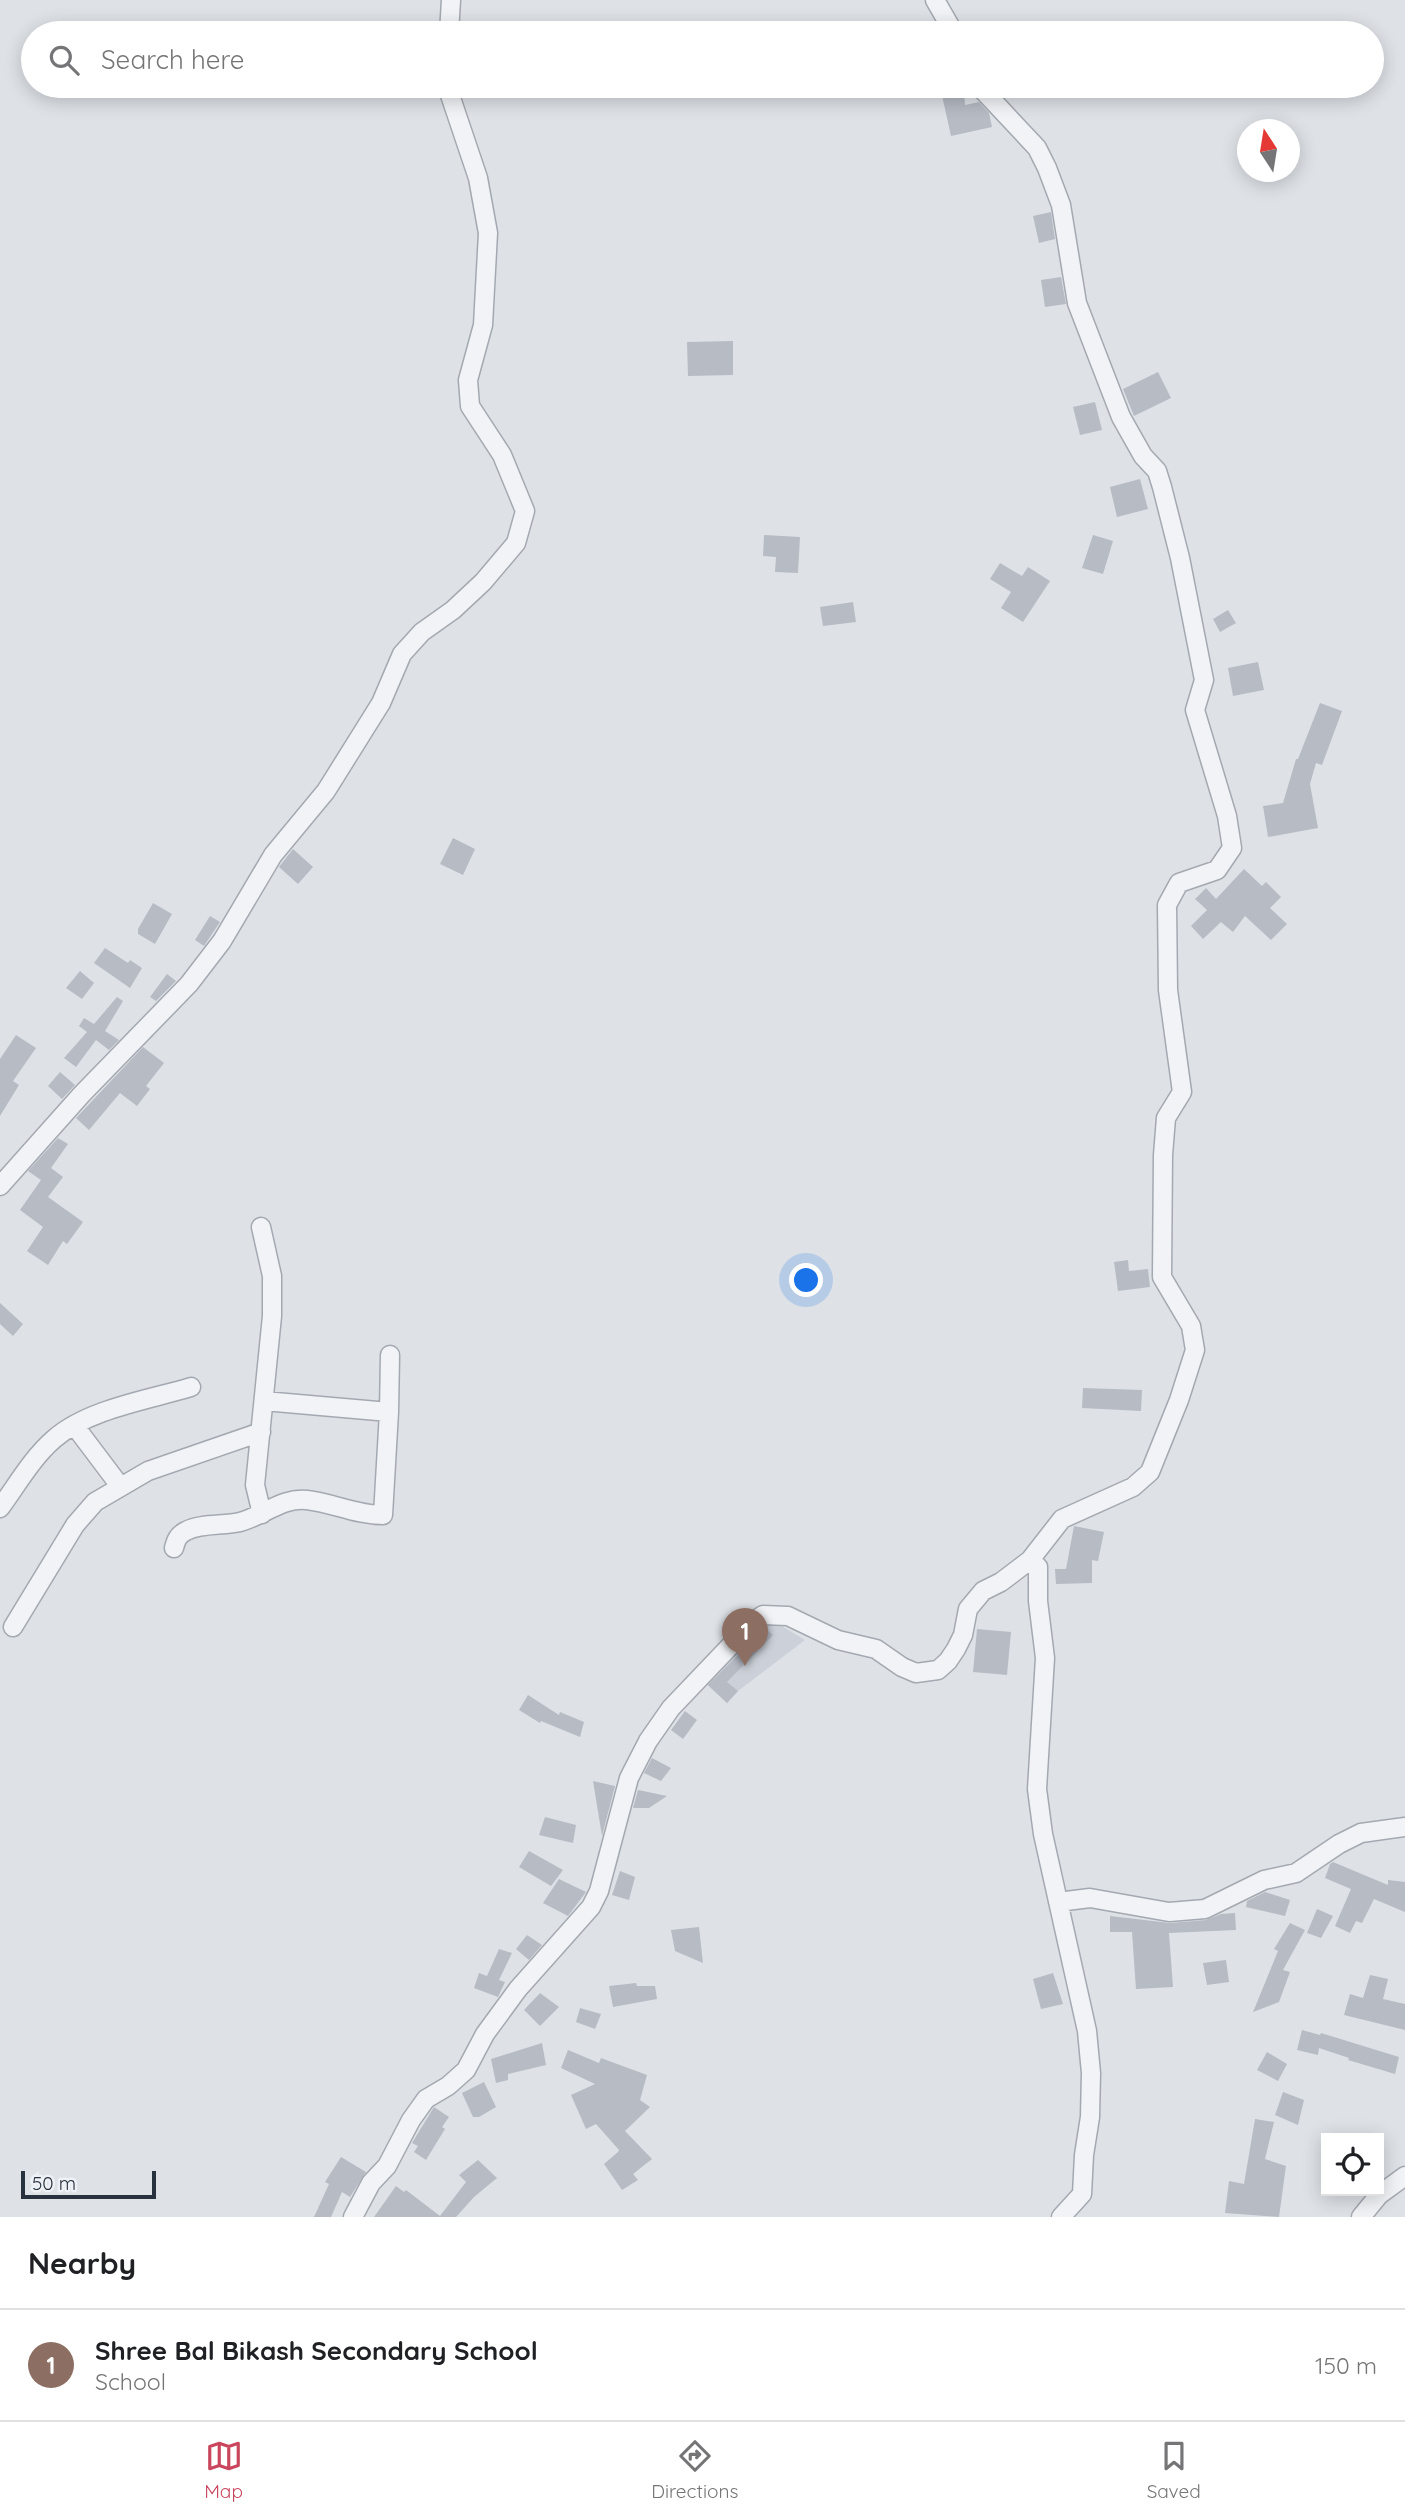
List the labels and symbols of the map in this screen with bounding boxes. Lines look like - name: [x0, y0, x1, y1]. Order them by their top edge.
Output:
- north arrow: [1237, 119, 1300, 182]
- your location: [789, 1263, 823, 1297]
- pin: 1: [722, 1608, 768, 1666]
- scale bar: [21, 2168, 156, 2200]

